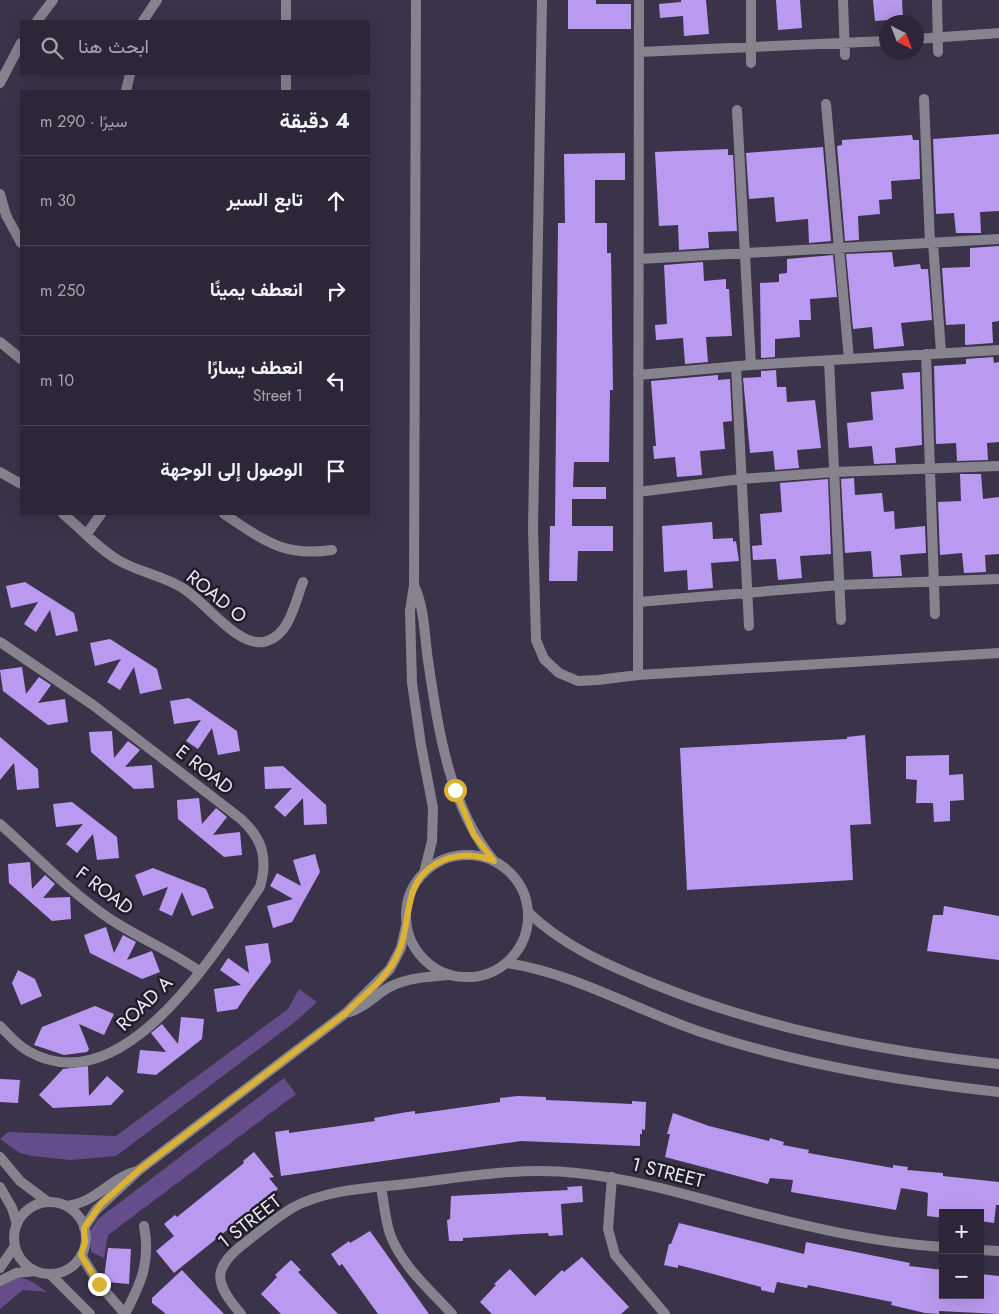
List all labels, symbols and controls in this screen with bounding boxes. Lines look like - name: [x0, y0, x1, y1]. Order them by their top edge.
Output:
- north arrow: [879, 15, 924, 60]
- search box: [20, 20, 370, 75]
- text: ابحث هنا: [78, 33, 149, 60]
- icon: search: [38, 34, 66, 62]
- text: 4 دقيقة: [280, 106, 350, 136]
- text: سيرًا · 290 m: [40, 110, 127, 133]
- text: تابع السير: [226, 186, 303, 213]
- icon: ahead: [322, 187, 350, 215]
- text: 30 m: [40, 189, 76, 212]
- text: انعطف يمينًا: [210, 276, 303, 303]
- icon: right: [322, 277, 350, 305]
- text: 250 m: [40, 279, 85, 302]
- text: انعطف يسارًا: [207, 354, 303, 381]
- icon: left: [322, 367, 350, 395]
- text: 10 m: [40, 369, 74, 392]
- text: 1 Street: [253, 384, 303, 407]
- text: الوصول إلى الوجهة: [160, 456, 303, 483]
- icon: arrive: [322, 457, 350, 485]
- street label: ROAD O: [180, 563, 253, 629]
- street label: E ROAD: [170, 738, 239, 801]
- route start: [444, 779, 467, 802]
- street label: F ROAD: [70, 860, 139, 921]
- street label: ROAD A: [110, 969, 179, 1037]
- street label: 1 STREET: [629, 1150, 707, 1195]
- street label: 1 STREET: [212, 1188, 287, 1255]
- map controls: [939, 1209, 984, 1299]
- button: +: [939, 1209, 984, 1254]
- button: −: [939, 1254, 984, 1299]
- route end: [88, 1273, 111, 1296]

